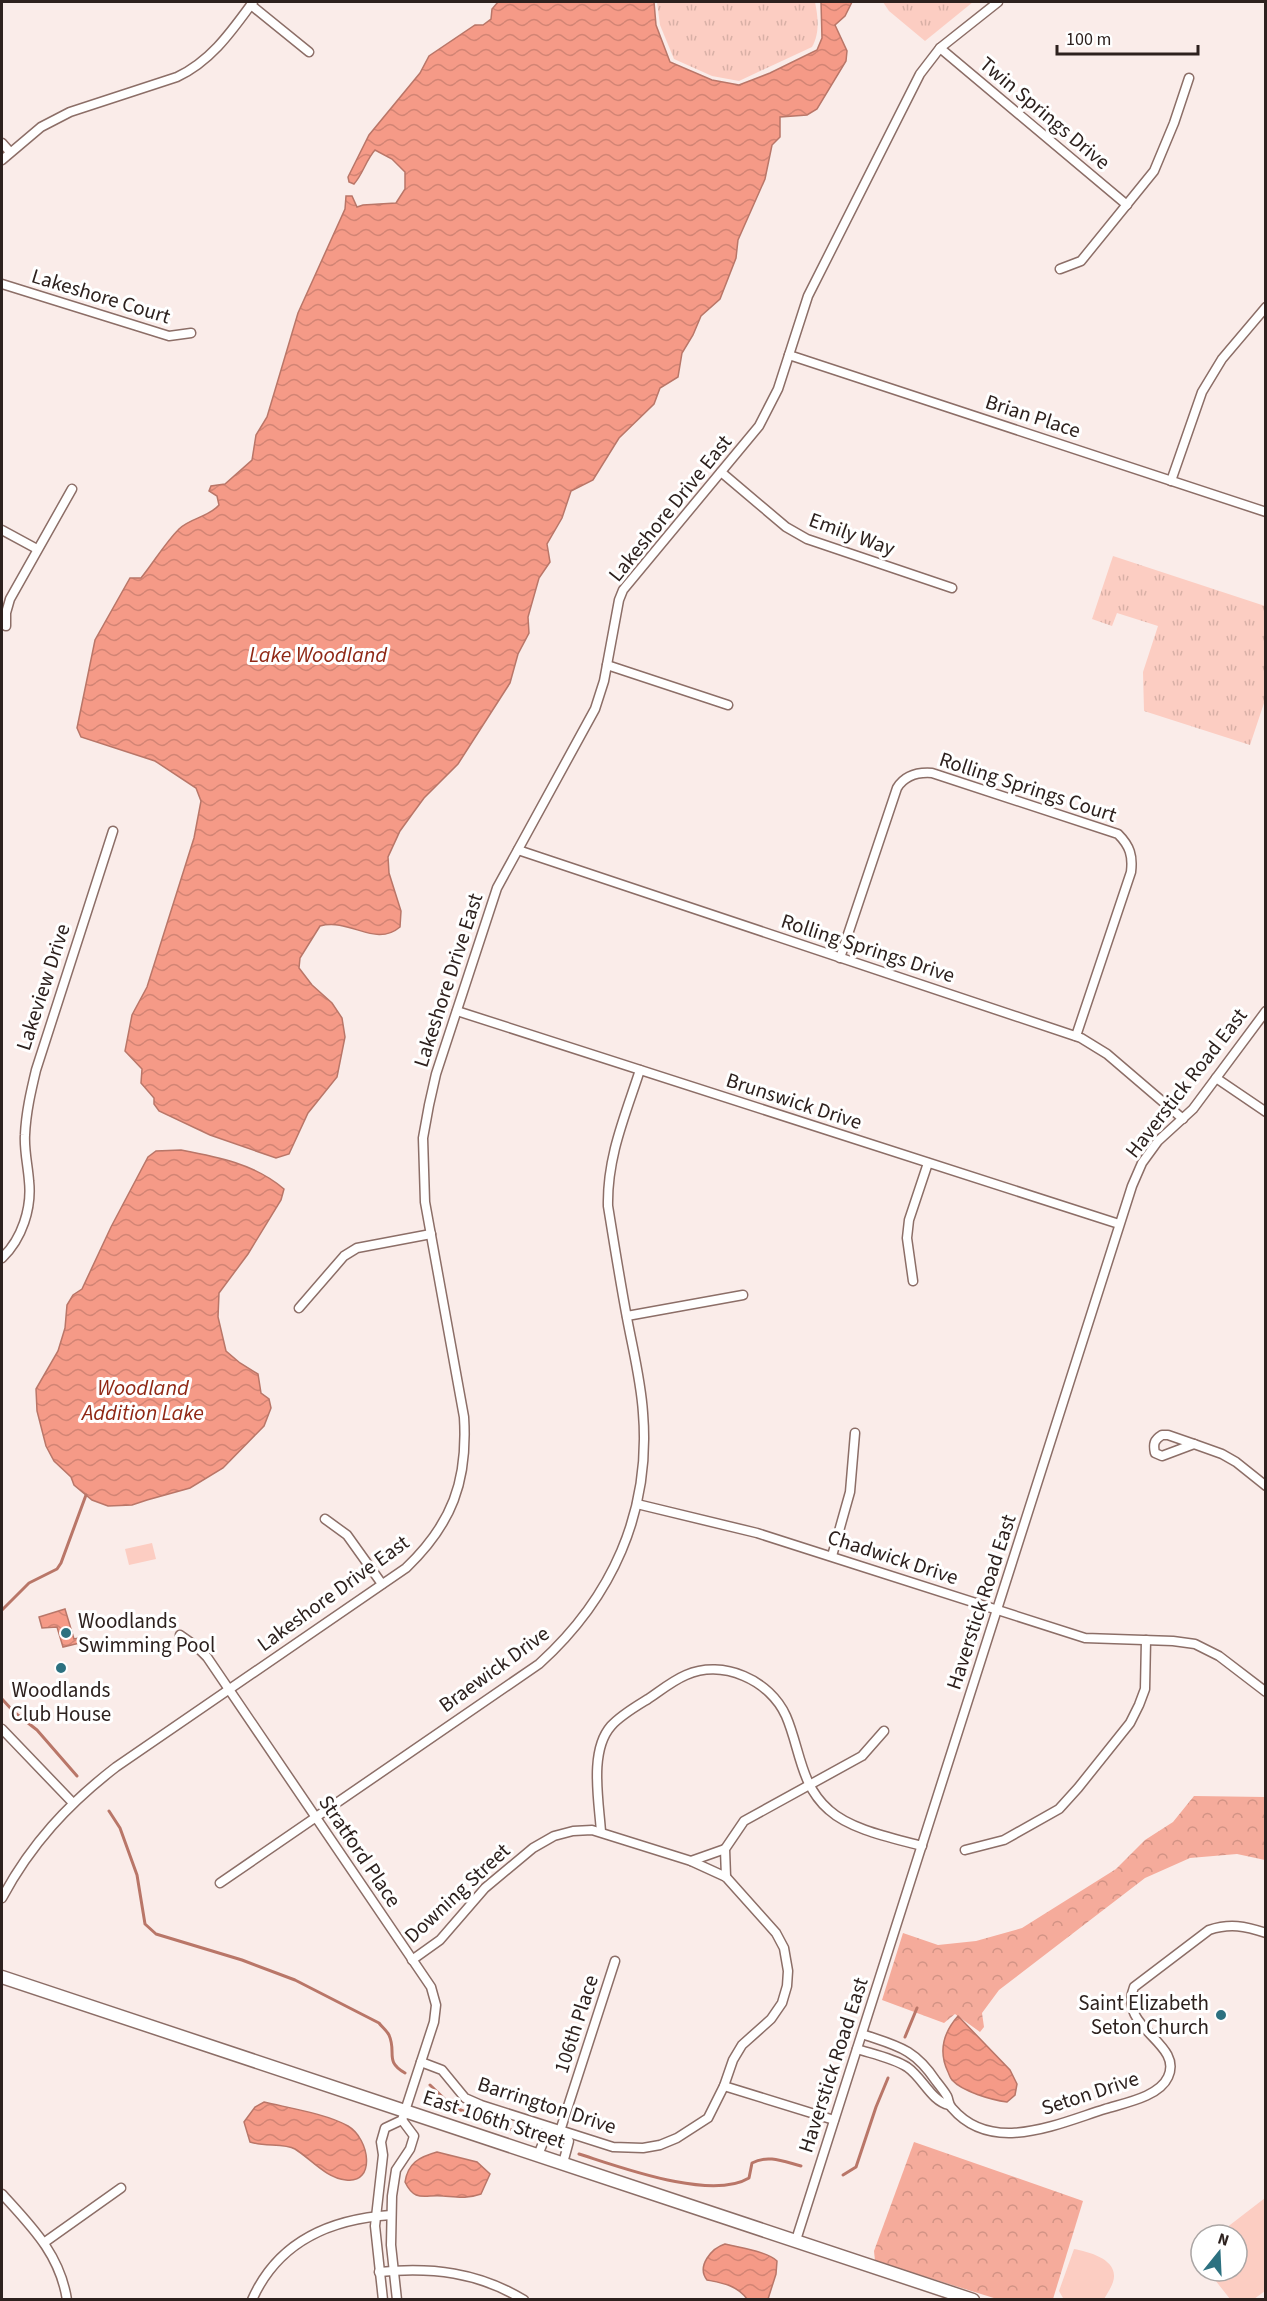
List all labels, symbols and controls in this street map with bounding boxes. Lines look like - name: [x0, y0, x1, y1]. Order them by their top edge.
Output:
- scale bar: [1057, 18, 1198, 56]
- text: 100 m: [1066, 27, 1111, 52]
- street label: Twin Springs Drive: [973, 49, 1117, 177]
- street label: Lakeshore Court: [28, 261, 174, 331]
- street label: Brian Place: [982, 387, 1084, 445]
- street label: Lakeshore Drive East: [601, 428, 739, 588]
- street label: Emily Way: [805, 505, 899, 563]
- water label: Lake Woodland: [249, 639, 388, 671]
- street label: Rolling Springs Court: [935, 744, 1121, 830]
- street label: Lakeshore Drive East: [406, 889, 490, 1071]
- street label: Rolling Springs Drive: [777, 906, 959, 990]
- street label: Lakeview Drive: [8, 920, 78, 1054]
- street label: Haverstick Road East: [1118, 1002, 1254, 1164]
- street label: Brunswick Drive: [722, 1065, 866, 1137]
- water label: Woodland Addition Lake: [80, 1372, 204, 1429]
- street label: Haverstick Road East: [938, 1510, 1024, 1694]
- street label: Chadwick Drive: [824, 1522, 962, 1592]
- street label: Lakeshore Drive East: [251, 1528, 415, 1658]
- place label: Woodlands Swimming Pool: [78, 1606, 215, 1660]
- street label: Braewick Drive: [433, 1619, 555, 1719]
- marker: Woodlands Swimming Pool: [59, 1626, 73, 1640]
- marker: Woodlands Club House: [54, 1661, 68, 1675]
- place label: Woodlands Club House: [11, 1675, 111, 1729]
- street label: Stratford Place: [311, 1789, 409, 1913]
- street label: Downing Street: [397, 1836, 517, 1950]
- street label: 106th Place: [546, 1971, 606, 2077]
- street label: Haverstick Road East: [790, 1973, 876, 2157]
- place label: Saint Elizabeth Seton Church: [1078, 1988, 1209, 2042]
- marker: Saint Elizabeth Seton Church: [1214, 2008, 1228, 2022]
- street label: Seton Drive: [1037, 2063, 1143, 2123]
- street label: Barrington Drive: [474, 2068, 620, 2142]
- street label: East 106th Street: [419, 2082, 569, 2156]
- north arrow: [1189, 2223, 1249, 2283]
- text: N: [1215, 2228, 1232, 2252]

